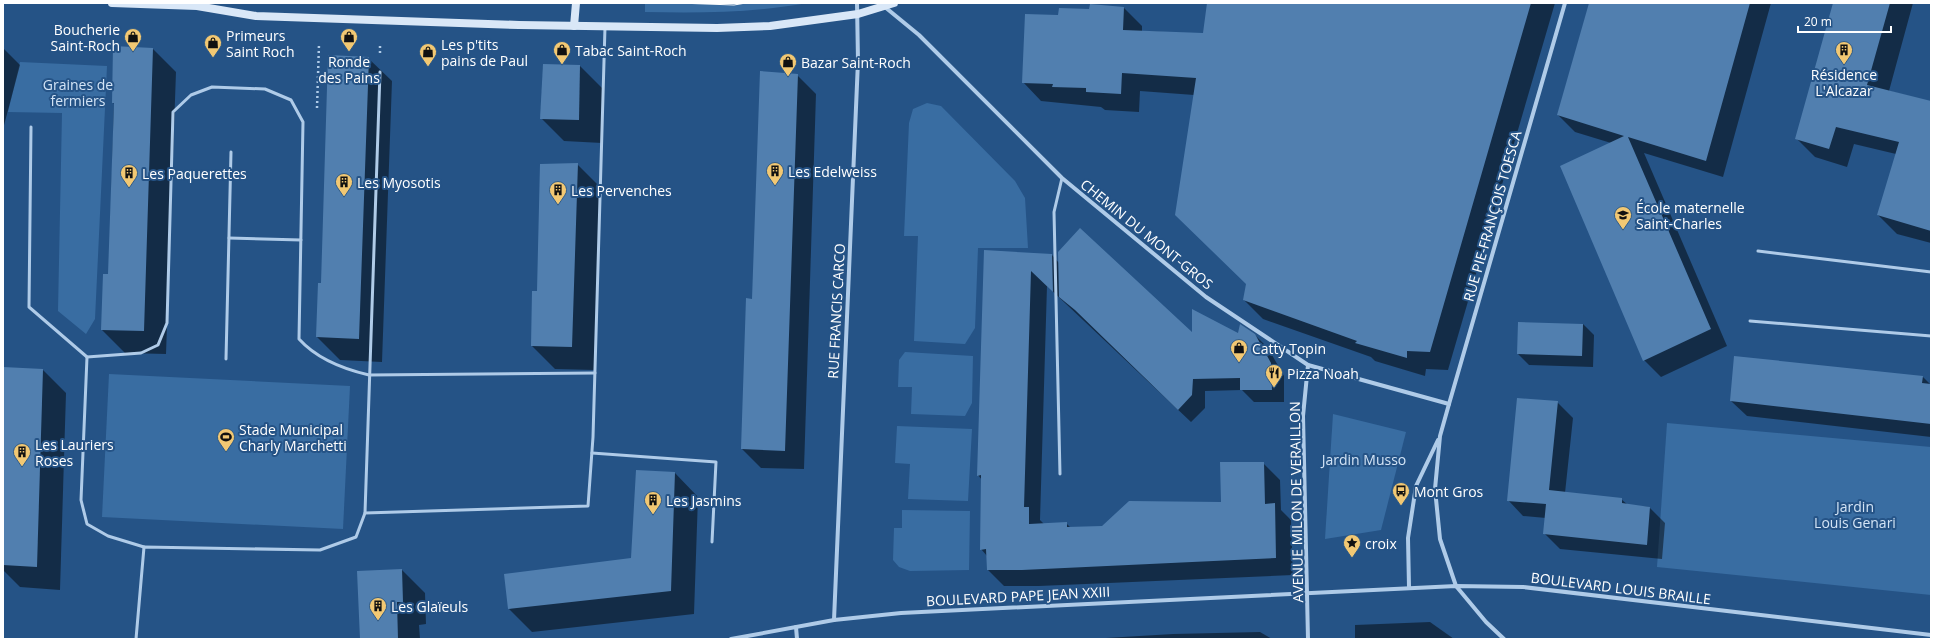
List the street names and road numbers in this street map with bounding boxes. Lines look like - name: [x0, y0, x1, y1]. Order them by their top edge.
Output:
- street label: RUE PIE-FRANÇOIS TOESCA: [1458, 128, 1526, 304]
- street label: CHEMIN DU MONT-GROS: [1077, 175, 1217, 293]
- street label: RUE FRANCIS CARCO: [823, 243, 849, 379]
- street label: AVENUE MILON DE VERAILLON: [1285, 401, 1307, 603]
- street label: BOULEVARD LOUIS BRAILLE: [1530, 568, 1712, 608]
- street label: BOULEVARD PAPE JEAN XXIII: [925, 582, 1111, 610]

